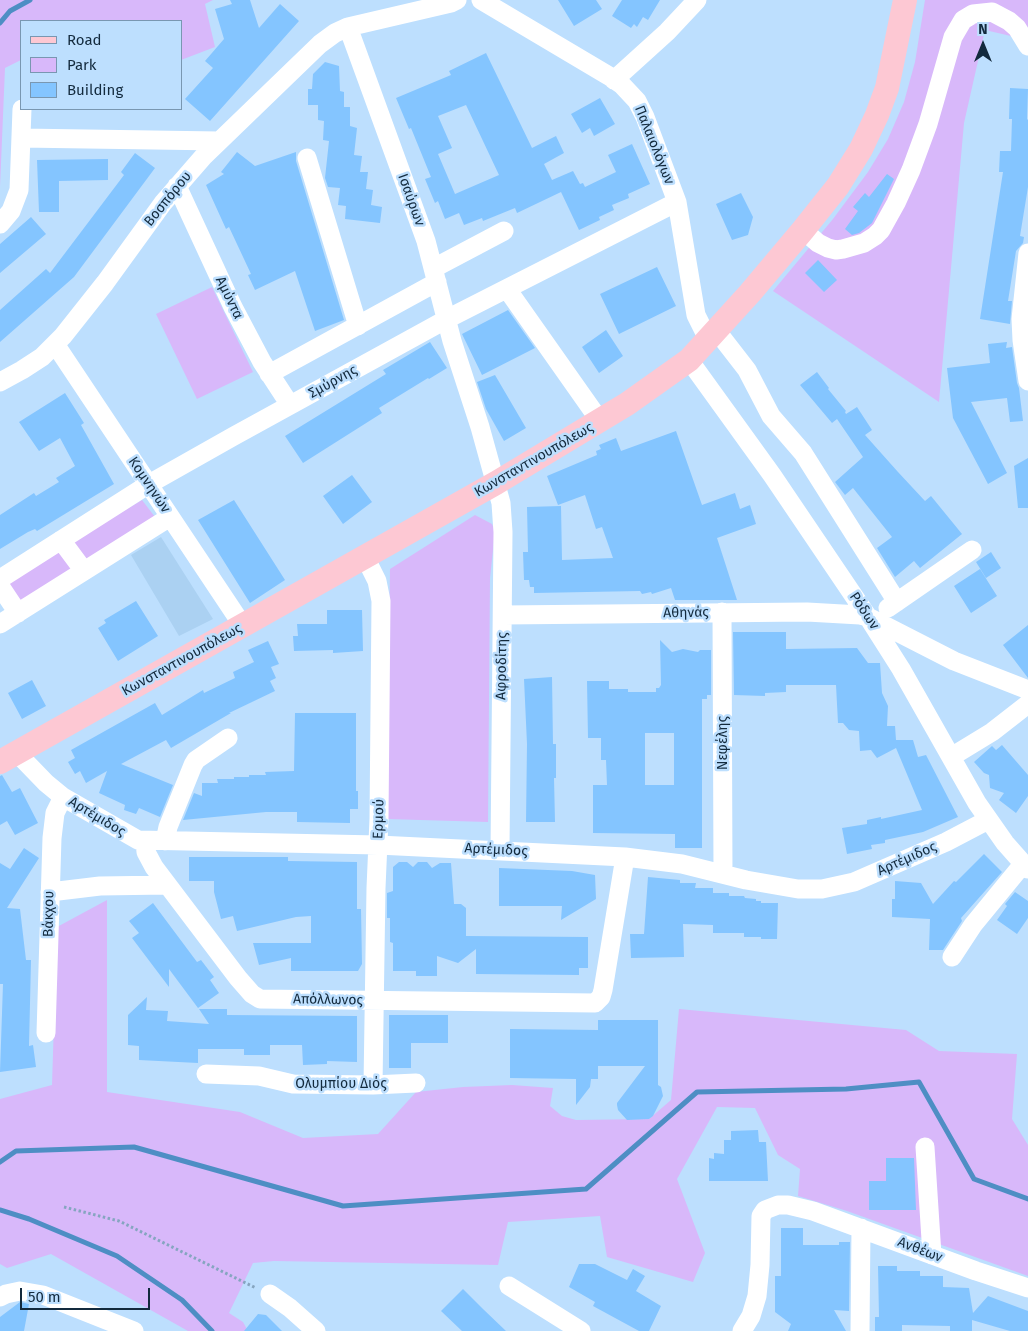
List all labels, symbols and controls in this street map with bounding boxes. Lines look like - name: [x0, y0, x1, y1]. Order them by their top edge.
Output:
- legend: [20, 20, 182, 110]
- north arrow: [958, 20, 1008, 70]
- text: N: [978, 21, 988, 38]
- text: Road: [67, 31, 102, 49]
- text: Park: [67, 56, 97, 74]
- text: Building: [67, 81, 123, 99]
- street label: Παλαιολόγων: [631, 103, 677, 187]
- street label: Βοσπόρου: [141, 168, 195, 230]
- street label: Ισαύρων: [394, 172, 428, 228]
- street label: Αμύντα: [212, 274, 246, 322]
- street label: Σμύρνης: [306, 362, 360, 402]
- street label: Κωνσταντινουπόλεως: [472, 419, 596, 501]
- street label: Κομνηνών: [124, 454, 174, 516]
- street label: Ρόδων: [845, 589, 883, 633]
- street label: Αθηνάς: [663, 604, 709, 622]
- street label: Κωνσταντινουπόλεως: [119, 620, 245, 700]
- street label: Αφροδίτης: [493, 632, 511, 700]
- street label: Νεφέλης: [715, 716, 731, 770]
- street label: Αρτέμιδος: [66, 793, 128, 841]
- street label: Ερμού: [370, 799, 388, 839]
- street label: Αρτέμιδος: [875, 838, 939, 880]
- street label: Αρτέμιδος: [464, 840, 528, 860]
- street label: Βάκχου: [40, 891, 58, 937]
- street label: Απόλλωνος: [293, 991, 363, 1009]
- street label: Ολυμπίου Διός: [295, 1076, 387, 1092]
- street label: Ανθέων: [895, 1234, 945, 1266]
- scale bar: [22, 1278, 152, 1310]
- text: 50 m: [28, 1288, 61, 1306]

